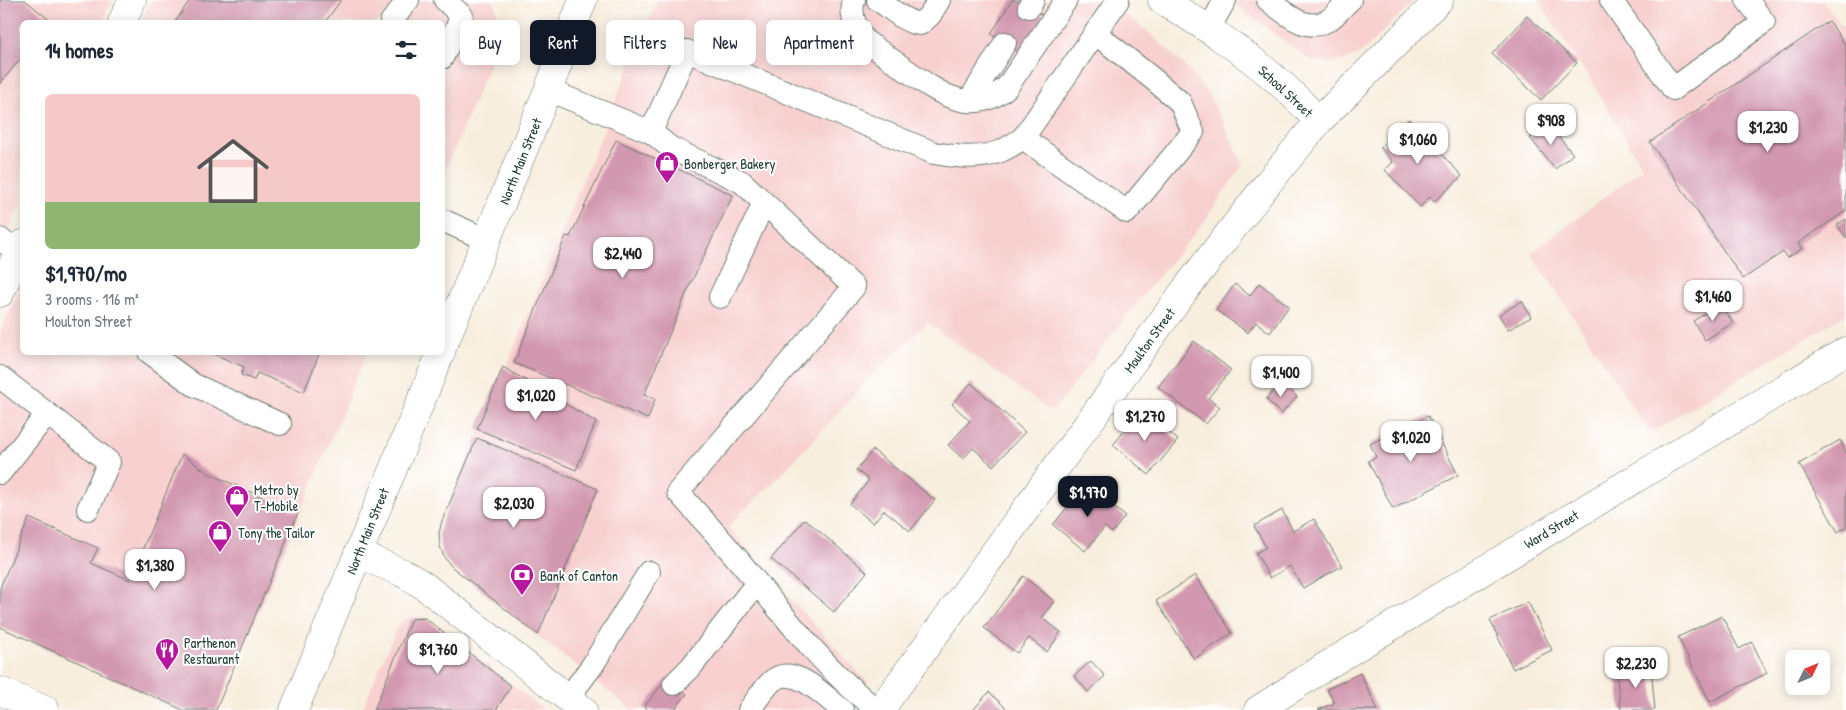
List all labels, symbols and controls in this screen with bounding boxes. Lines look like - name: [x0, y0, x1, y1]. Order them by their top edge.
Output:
- chip: Buy: [460, 20, 520, 65]
- chip: Rent: [530, 20, 596, 65]
- chip: Filters: [606, 20, 684, 65]
- chip: New: [694, 20, 756, 65]
- chip: Apartment: [766, 20, 872, 65]
- text: 14 homes: [45, 36, 113, 65]
- icon: filters: [392, 36, 420, 64]
- street label: School Street: [1254, 61, 1318, 121]
- pin: $908: [1521, 104, 1581, 146]
- text: $908: [1537, 109, 1565, 131]
- pin: $1,230: [1727, 110, 1809, 153]
- street label: North Main Street: [494, 115, 546, 207]
- text: $1,230: [1749, 116, 1787, 138]
- pin: $1,060: [1377, 122, 1459, 165]
- icon: home: [188, 126, 278, 216]
- text: $1,060: [1399, 128, 1437, 150]
- shop icon: Bonberger Bakery: [654, 150, 680, 184]
- place label: Bonberger Bakery: [684, 154, 776, 174]
- pin: $2,440: [582, 236, 664, 279]
- text: $2,440: [604, 242, 642, 264]
- text: $1,970/mo: [45, 259, 127, 288]
- pin: $1,460: [1672, 280, 1754, 322]
- text: $1,460: [1695, 285, 1731, 307]
- text: 3 rooms · 116 m²: [45, 288, 139, 310]
- street label: Moulton Street: [1119, 304, 1179, 376]
- text: Moulton Street: [45, 310, 132, 332]
- pin: $1,400: [1240, 356, 1322, 398]
- text: $1,400: [1262, 361, 1300, 383]
- pin: $1,020: [495, 378, 577, 421]
- text: $1,020: [517, 384, 555, 406]
- pin: $1,270: [1104, 400, 1186, 442]
- text: $1,270: [1125, 405, 1165, 427]
- pin: $1,020: [1370, 420, 1452, 463]
- text: $1,020: [1392, 426, 1430, 448]
- pin: $1,970: [1047, 476, 1129, 518]
- place label: Metro by T-Mobile: [254, 480, 299, 515]
- text: $1,970: [1069, 481, 1107, 503]
- shop icon: Metro by T-Mobile: [224, 484, 250, 518]
- street label: North Main Street: [341, 485, 393, 577]
- pin: $2,030: [473, 486, 555, 529]
- text: $2,030: [494, 492, 534, 514]
- street label: Ward Street: [1520, 505, 1582, 553]
- shop icon: Tony the Tailor: [207, 519, 233, 553]
- place label: Tony the Tailor: [238, 523, 316, 543]
- pin: $1,380: [114, 548, 196, 591]
- text: $1,380: [136, 554, 174, 576]
- bank icon: Bank of Canton: [509, 562, 535, 596]
- place label: Bank of Canton: [540, 566, 618, 585]
- pin: $1,760: [397, 632, 479, 675]
- place label: Parthenon Restaurant: [184, 633, 239, 668]
- restaurant icon: Parthenon Restaurant: [154, 637, 180, 671]
- text: $1,760: [419, 638, 457, 660]
- pin: $2,230: [1595, 646, 1677, 689]
- north arrow: [1785, 650, 1830, 695]
- map controls: [1785, 650, 1830, 695]
- text: $2,230: [1616, 652, 1656, 674]

